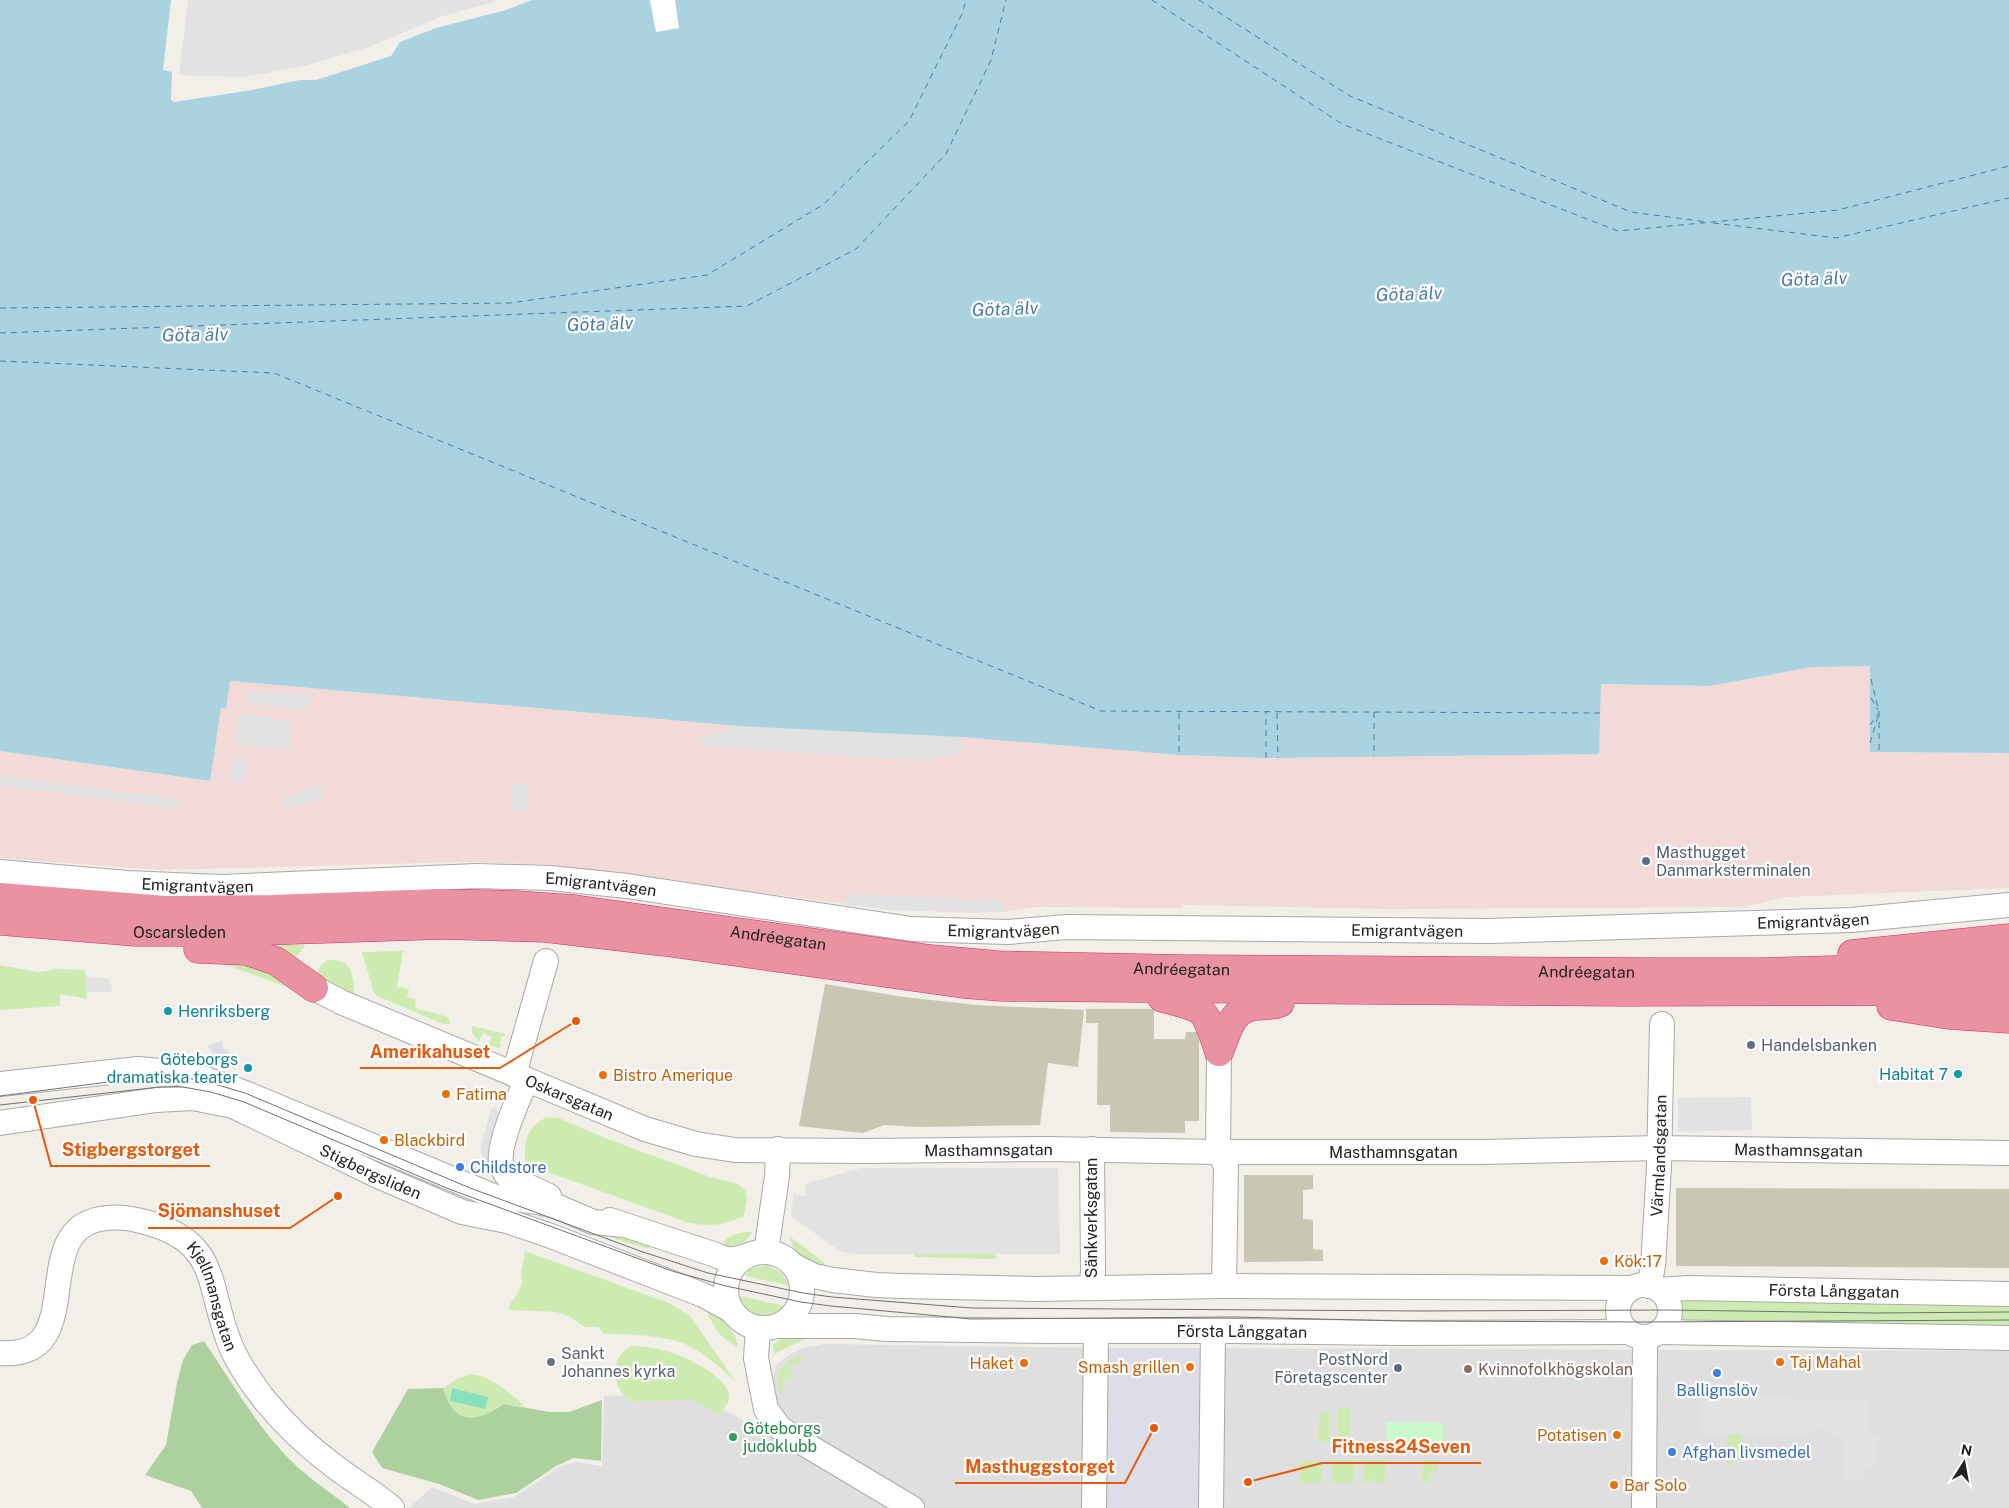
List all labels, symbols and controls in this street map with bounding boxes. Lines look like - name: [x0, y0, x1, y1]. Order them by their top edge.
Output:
- water label: Göta älv: [1780, 267, 1848, 290]
- water label: Göta älv: [1375, 282, 1443, 305]
- water label: Göta älv: [971, 297, 1039, 320]
- water label: Göta älv: [566, 312, 634, 335]
- water label: Göta älv: [162, 323, 229, 346]
- place label: Masthugget Danmarksterminalen: [1656, 843, 1811, 880]
- marker: Masthugget Danmarksterminalen: [1640, 855, 1652, 867]
- street label: Emigrantvägen: [545, 869, 658, 900]
- street label: Emigrantvägen: [141, 875, 254, 897]
- street label: Emigrantvägen: [1757, 909, 1870, 933]
- street label: Emigrantvägen: [947, 919, 1060, 942]
- street label: Emigrantvägen: [1351, 921, 1463, 941]
- street label: Andréegatan: [729, 922, 828, 954]
- street label: Oscarsleden: [133, 923, 226, 942]
- street label: Andréegatan: [1133, 959, 1230, 979]
- street label: Andréegatan: [1538, 962, 1635, 982]
- place label: Henriksberg: [178, 1002, 270, 1021]
- marker: Henriksberg: [162, 1005, 174, 1017]
- callout: Amerikahuset: [360, 1035, 500, 1068]
- place label: Handelsbanken: [1761, 1036, 1877, 1055]
- marker: Handelsbanken: [1745, 1039, 1757, 1051]
- text: Amerikahuset: [370, 1041, 490, 1062]
- place label: Göteborgs dramatiska teater: [107, 1050, 238, 1087]
- marker: Göteborgs dramatiska teater: [242, 1062, 254, 1074]
- place label: Habitat 7: [1879, 1065, 1948, 1084]
- place label: Bistro Amerique: [613, 1066, 733, 1085]
- marker: Habitat 7: [1952, 1068, 1964, 1080]
- marker: Bistro Amerique: [597, 1069, 609, 1081]
- street label: Oskarsgatan: [522, 1071, 616, 1125]
- place label: Fatima: [456, 1085, 507, 1104]
- marker: Fatima: [440, 1088, 452, 1100]
- street label: Värmlandsgatan: [1647, 1094, 1671, 1217]
- place label: Blackbird: [394, 1131, 465, 1150]
- callout: Stigbergstorget: [51, 1133, 210, 1166]
- marker: Blackbird: [378, 1134, 390, 1146]
- text: Stigbergstorget: [62, 1139, 200, 1160]
- street label: Stigbergsliden: [317, 1140, 424, 1203]
- street label: Masthamnsgatan: [924, 1140, 1053, 1160]
- street label: Masthamnsgatan: [1734, 1140, 1863, 1161]
- street label: Masthamnsgatan: [1329, 1143, 1458, 1162]
- place label: Childstore: [470, 1158, 546, 1177]
- street label: Sänkverksgatan: [1082, 1158, 1101, 1278]
- marker: Childstore: [454, 1161, 466, 1173]
- callout: Sjömanshuset: [148, 1195, 290, 1228]
- text: Sjömanshuset: [158, 1200, 280, 1221]
- street label: Kjellmansgatan: [183, 1238, 241, 1354]
- place label: Kök:17: [1614, 1252, 1662, 1271]
- marker: Kök:17: [1598, 1255, 1610, 1267]
- street label: Första Långgatan: [1768, 1281, 1899, 1302]
- street label: Första Långgatan: [1176, 1322, 1307, 1342]
- place label: Sankt Johannes kyrka: [561, 1344, 675, 1381]
- place label: PostNord Företagscenter: [1274, 1350, 1388, 1387]
- place label: Taj Mahal: [1790, 1353, 1861, 1372]
- place label: Haket: [969, 1354, 1014, 1373]
- marker: Sankt Johannes kyrka: [545, 1356, 557, 1368]
- marker: Taj Mahal: [1774, 1356, 1786, 1368]
- marker: Haket: [1018, 1357, 1030, 1369]
- place label: Smash grillen: [1078, 1358, 1180, 1377]
- place label: Kvinnofolkhögskolan: [1478, 1360, 1633, 1379]
- marker: Smash grillen: [1184, 1361, 1196, 1373]
- marker: PostNord Företagscenter: [1392, 1362, 1404, 1374]
- marker: Kvinnofolkhögskolan: [1462, 1363, 1474, 1375]
- marker: Ballignslöv: [1711, 1367, 1723, 1379]
- place label: Ballignslöv: [1676, 1381, 1758, 1400]
- place label: Göteborgs judoklubb: [742, 1419, 821, 1456]
- place label: Potatisen: [1537, 1426, 1607, 1445]
- marker: Potatisen: [1611, 1429, 1623, 1441]
- callout: Fitness24Seven: [1322, 1430, 1481, 1463]
- marker: Göteborgs judoklubb: [727, 1431, 739, 1443]
- text: Fitness24Seven: [1331, 1436, 1471, 1457]
- north arrow: [1939, 1438, 1989, 1488]
- text: N: [1960, 1441, 1973, 1459]
- place label: Afghan livsmedel: [1682, 1443, 1811, 1462]
- marker: Afghan livsmedel: [1666, 1446, 1678, 1458]
- callout: Masthuggstorget: [955, 1450, 1125, 1483]
- text: Masthuggstorget: [965, 1456, 1115, 1477]
- place label: Bar Solo: [1624, 1476, 1687, 1495]
- marker: Bar Solo: [1608, 1479, 1620, 1491]

